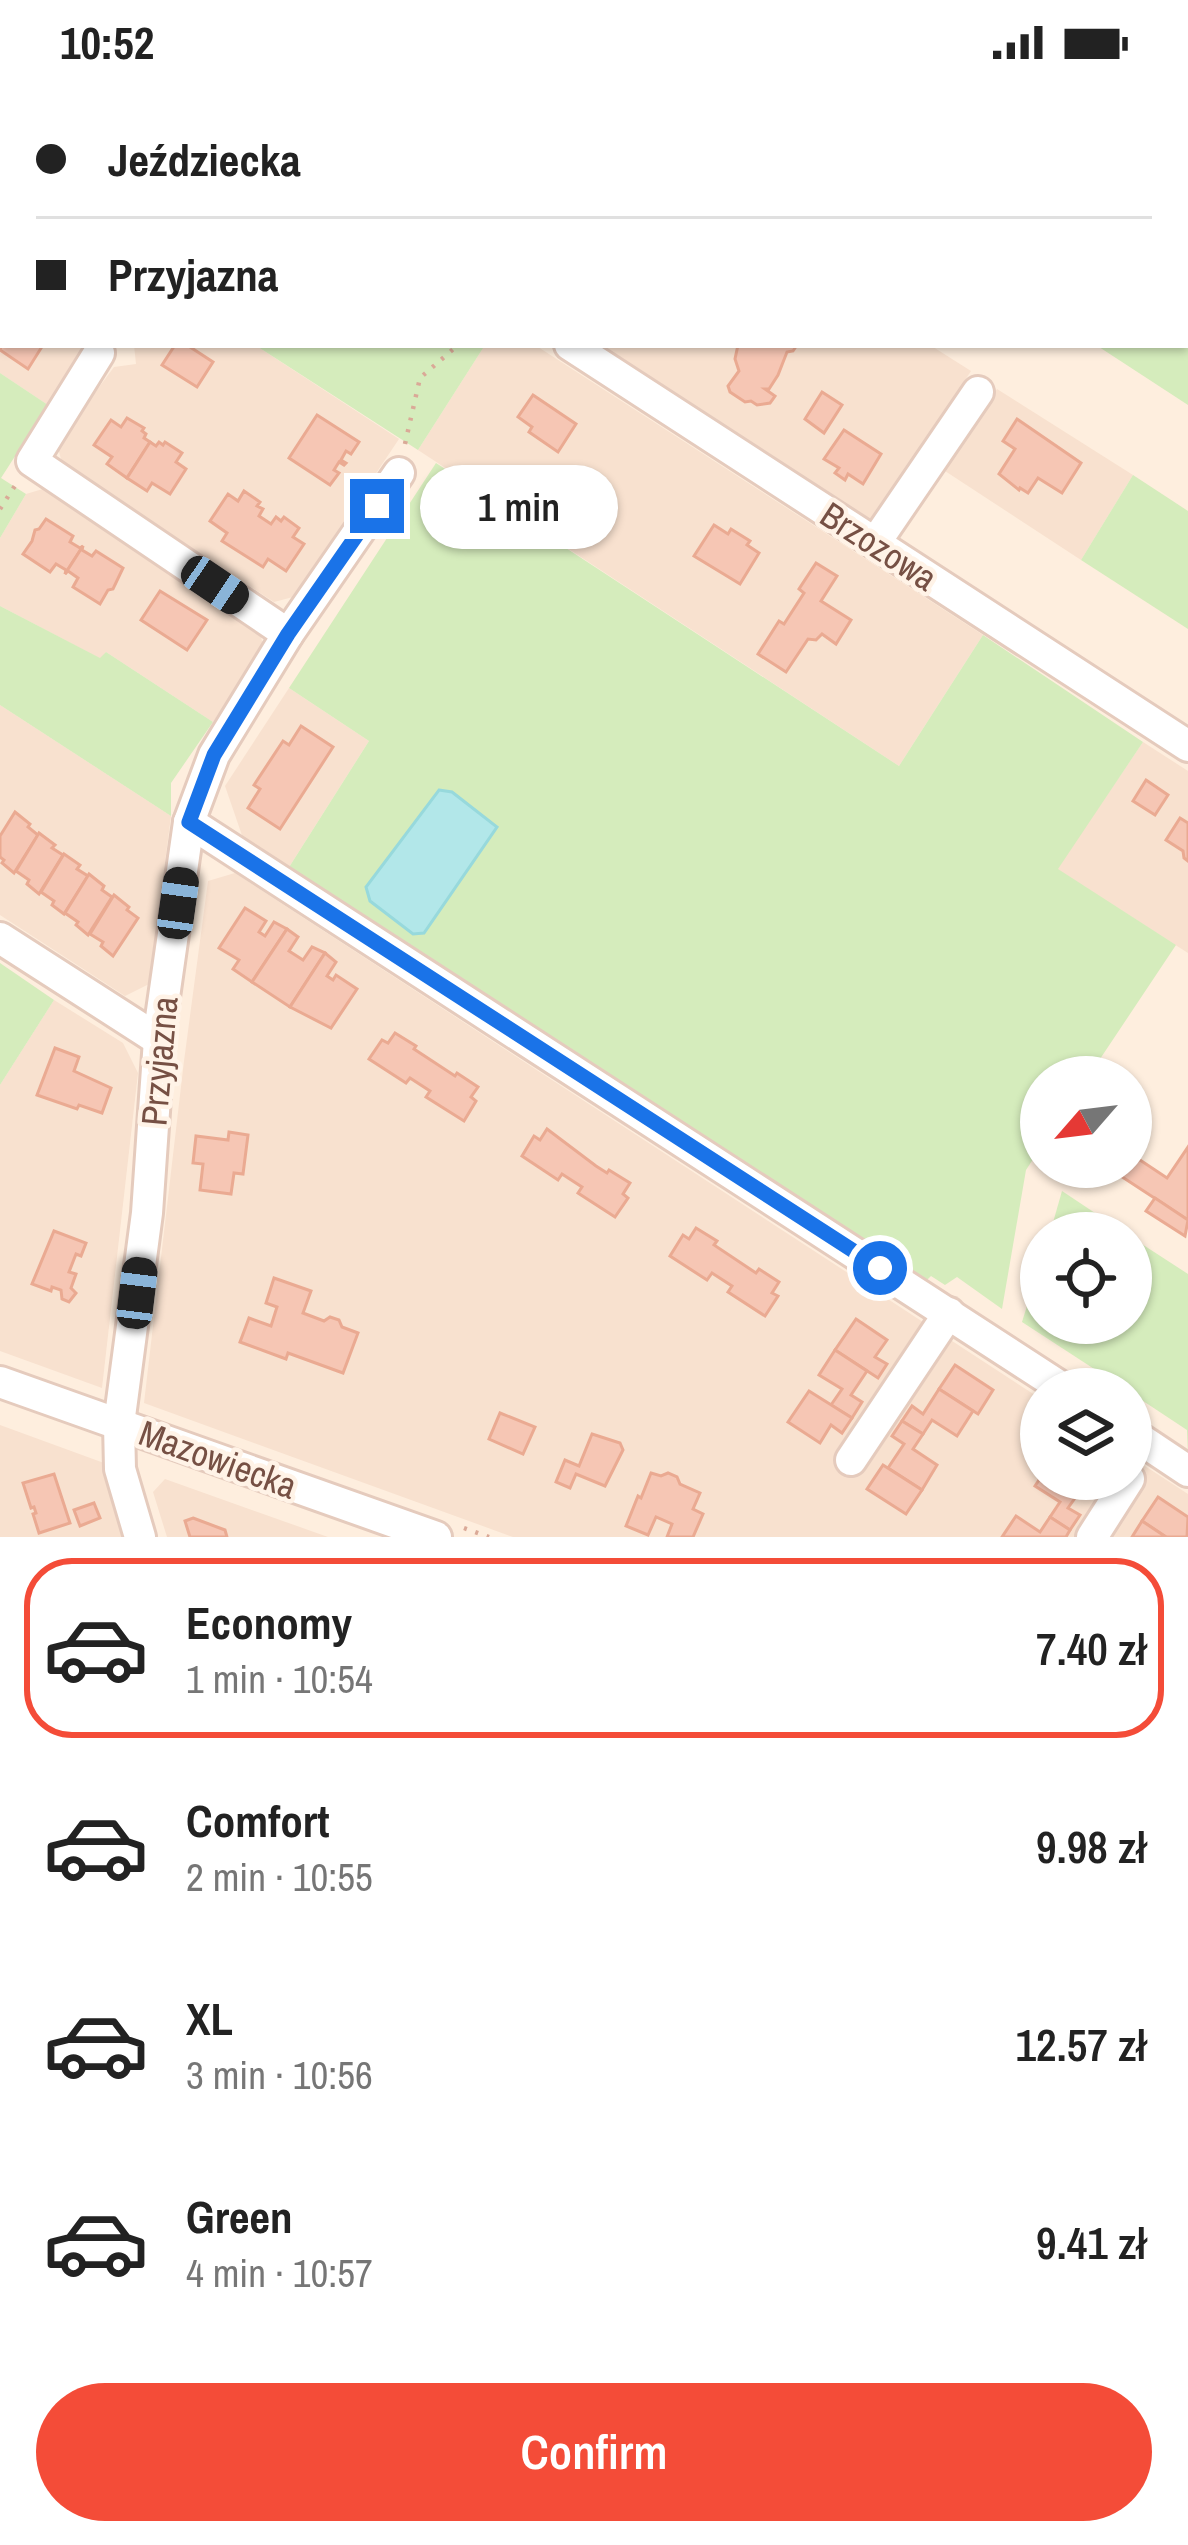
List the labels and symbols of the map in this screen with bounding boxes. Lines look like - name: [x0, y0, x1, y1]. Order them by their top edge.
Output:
- callout: 1 min: [419, 464, 617, 548]
- route end: [350, 479, 404, 533]
- street label: Brzozowa: [812, 491, 946, 601]
- car: [175, 550, 255, 620]
- car: [155, 865, 201, 941]
- street label: Przyjazna: [129, 994, 189, 1128]
- north arrow: [1020, 1056, 1152, 1188]
- route start: [853, 1241, 907, 1295]
- car: [115, 1255, 159, 1331]
- street label: Mazowiecka: [133, 1408, 303, 1510]

